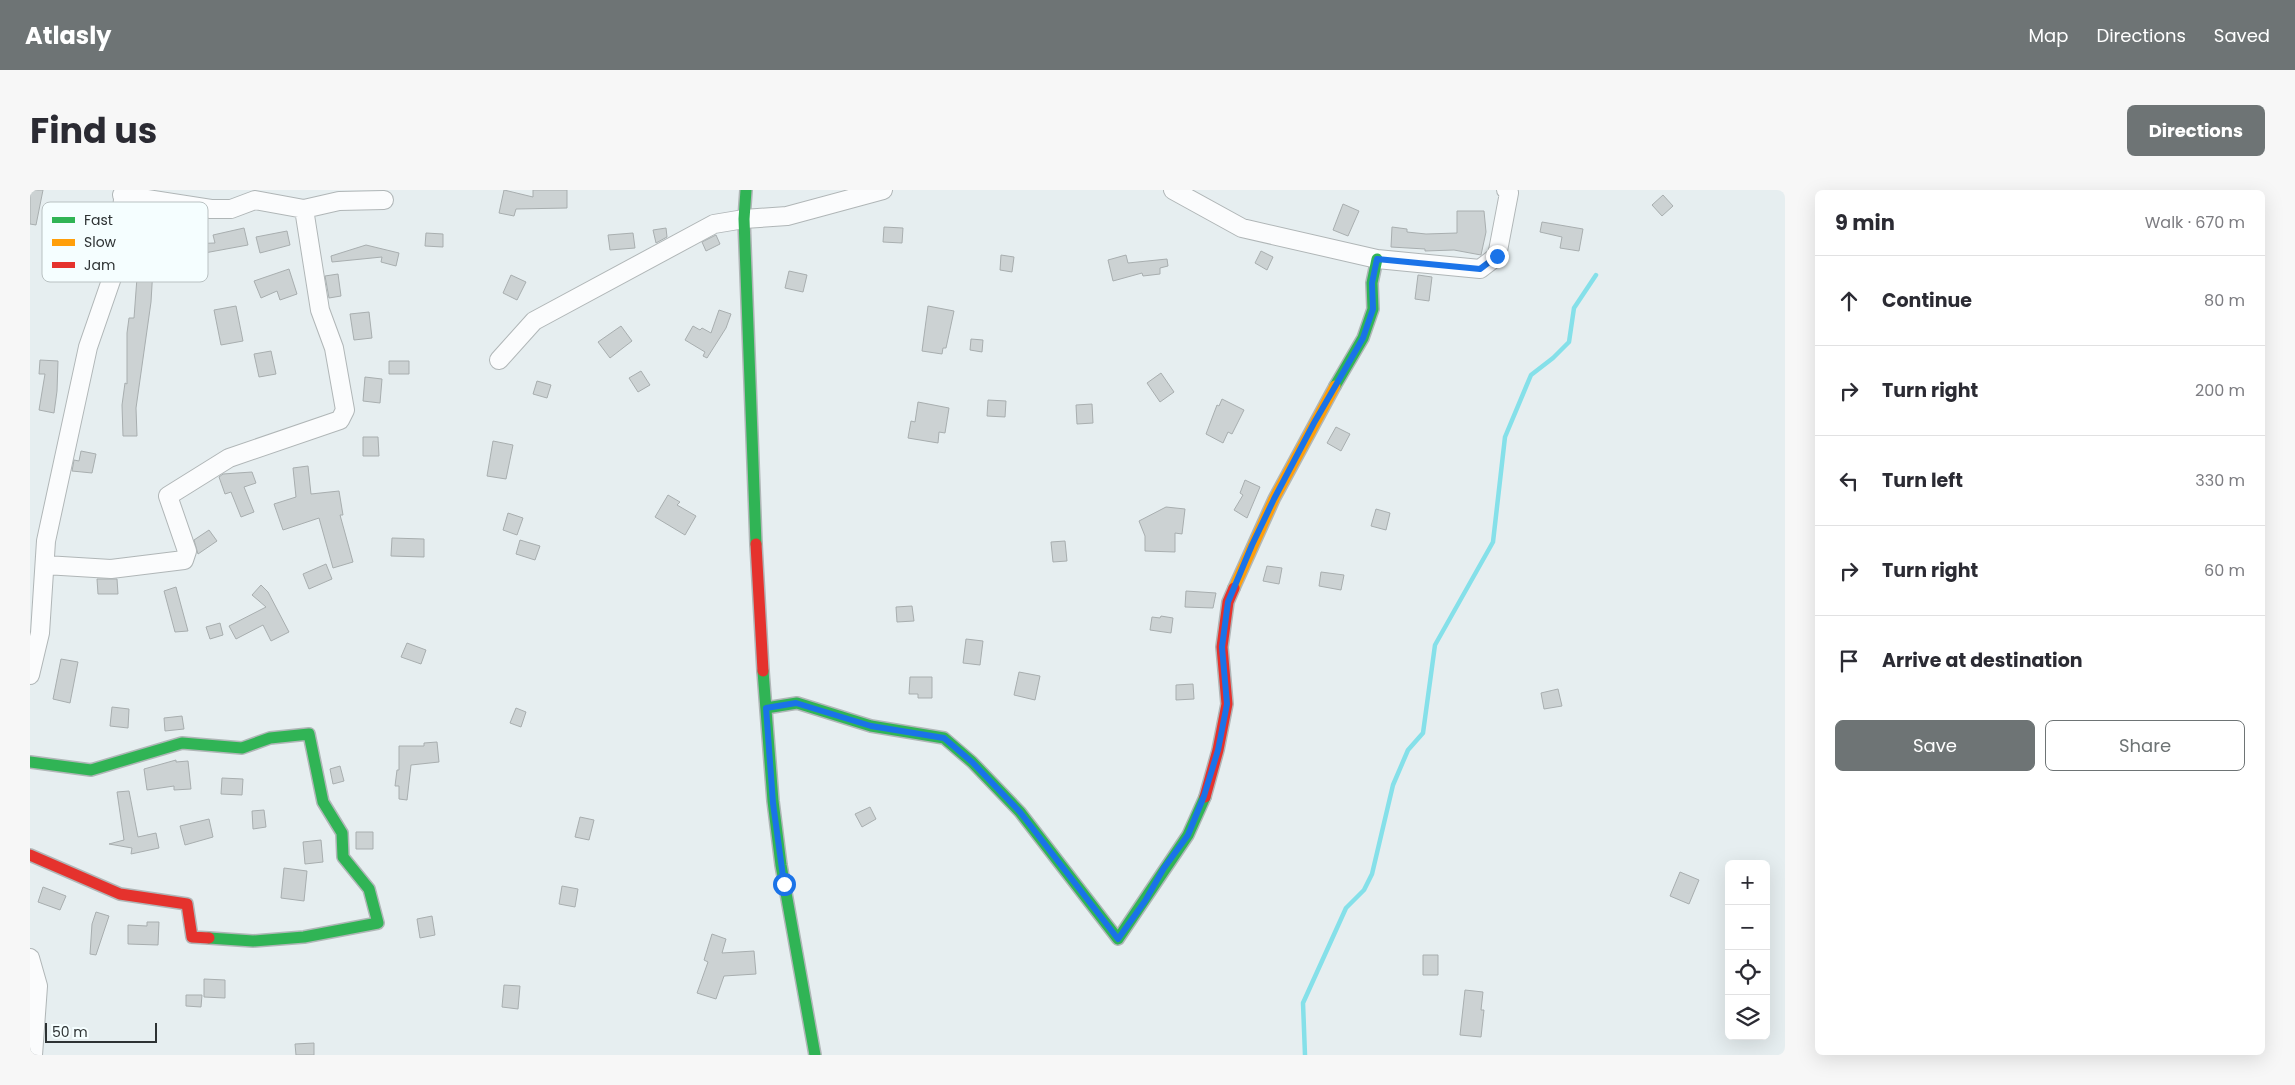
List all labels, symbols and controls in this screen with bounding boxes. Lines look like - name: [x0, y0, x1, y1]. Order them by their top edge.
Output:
- text: Atlasly: [25, 19, 111, 52]
- text: Map: [2029, 23, 2068, 48]
- text: Directions: [2096, 23, 2186, 48]
- text: Saved: [2214, 23, 2270, 48]
- button: Directions: [2127, 105, 2265, 156]
- text: Find us: [30, 106, 157, 155]
- legend: [42, 202, 208, 282]
- text: 9 min: [1835, 208, 1895, 237]
- text: Fast: [84, 210, 113, 230]
- text: Walk · 670 m: [2145, 211, 2245, 234]
- text: Slow: [84, 232, 117, 252]
- route end: [1486, 245, 1509, 268]
- text: Jam: [84, 255, 115, 275]
- icon: ahead: [1835, 287, 1863, 315]
- text: Continue: [1882, 287, 1972, 314]
- text: 80 m: [2204, 289, 2245, 312]
- icon: right: [1835, 377, 1863, 405]
- text: Turn right: [1882, 377, 1978, 404]
- text: 200 m: [2195, 379, 2245, 402]
- icon: left: [1835, 467, 1863, 495]
- text: Turn left: [1882, 467, 1963, 494]
- text: 330 m: [2195, 469, 2245, 492]
- icon: right: [1835, 557, 1863, 585]
- text: Turn right: [1882, 557, 1978, 584]
- text: 60 m: [2204, 559, 2245, 582]
- icon: arrive: [1835, 647, 1863, 675]
- text: Arrive at destination: [1882, 647, 2083, 674]
- button: Save: [1835, 720, 2035, 771]
- button: Share: [2045, 720, 2245, 771]
- map controls: [1725, 860, 1770, 1040]
- button: +: [1725, 860, 1770, 905]
- route start: [773, 873, 796, 896]
- button: −: [1725, 905, 1770, 950]
- button: locate: [1725, 950, 1770, 995]
- button: layers: [1725, 995, 1770, 1040]
- scale bar: [45, 1020, 158, 1043]
- text: 50 m: [52, 1022, 88, 1042]

